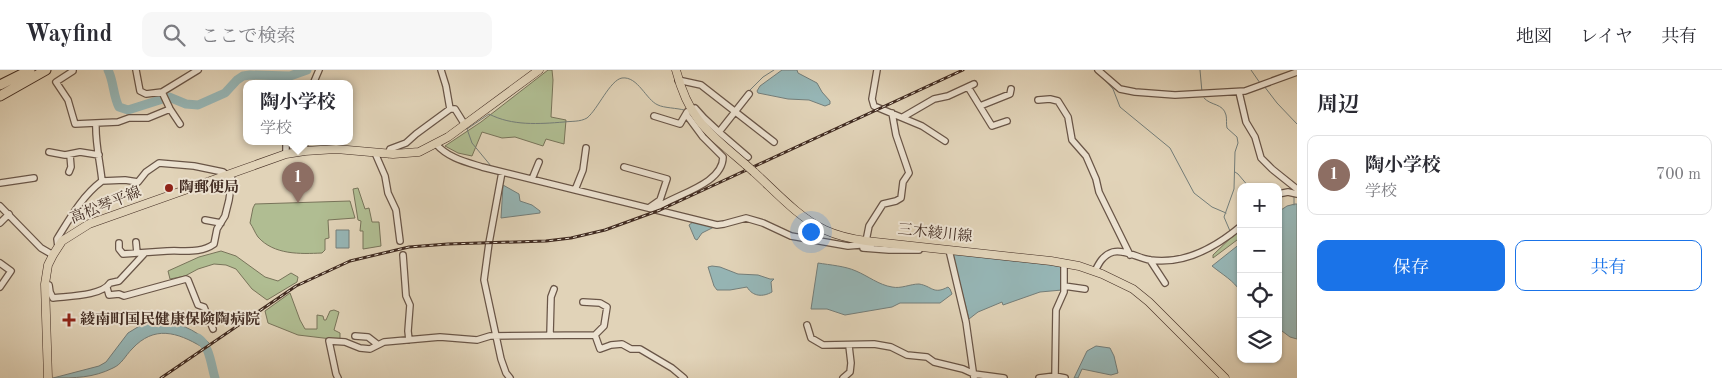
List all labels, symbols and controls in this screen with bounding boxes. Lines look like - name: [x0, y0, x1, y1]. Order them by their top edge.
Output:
- search box: [142, 12, 492, 57]
- icon: search: [160, 21, 188, 49]
- text: Wayfind: [25, 23, 112, 47]
- text: ここで検索: [200, 28, 295, 47]
- text: 地図: [1516, 28, 1552, 46]
- text: レイヤ: [1580, 28, 1633, 46]
- text: 共有: [1661, 28, 1697, 46]
- popup: [243, 80, 353, 145]
- text: 陶小学校: [260, 94, 336, 113]
- text: 周辺: [1317, 95, 1359, 116]
- text: 学校: [260, 121, 292, 137]
- text: 陶小学校: [1365, 157, 1441, 176]
- pin: 1: [282, 162, 314, 203]
- text: 1: [1329, 167, 1339, 183]
- text: 700 m: [1656, 167, 1701, 183]
- place label: 陶郵便局: [179, 179, 239, 196]
- marker: 陶郵便局: [163, 182, 175, 194]
- street label: 高松琴平線: [68, 183, 144, 227]
- map controls: [1237, 183, 1282, 363]
- button: +: [1237, 183, 1282, 228]
- text: 学校: [1365, 184, 1397, 200]
- your location: [798, 219, 824, 245]
- street label: 三木綾川線: [897, 221, 973, 245]
- button: −: [1237, 228, 1282, 273]
- button: 保存: [1317, 240, 1505, 291]
- button: 共有: [1515, 240, 1702, 291]
- button: locate: [1237, 273, 1282, 318]
- place label: 綾南町国民健康保険陶病院: [80, 311, 260, 328]
- marker: 綾南町国民健康保険陶病院: [62, 313, 76, 327]
- button: layers: [1237, 318, 1282, 363]

